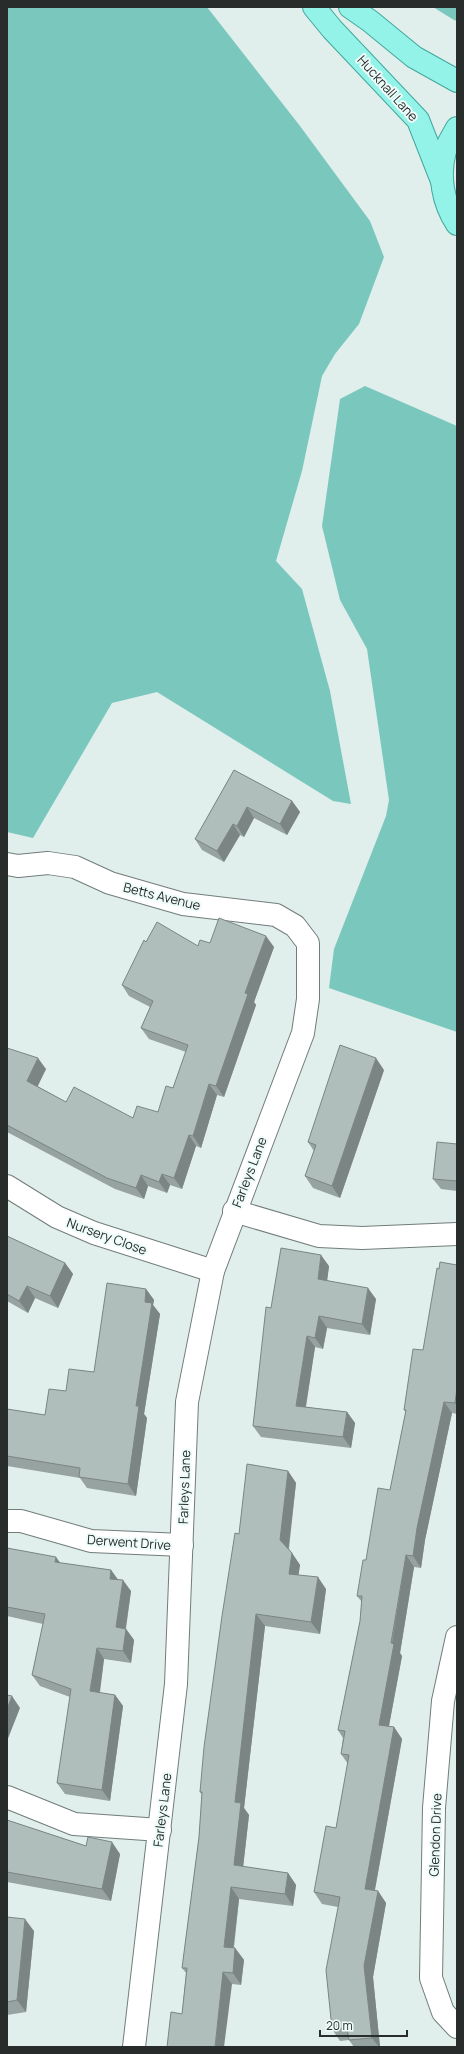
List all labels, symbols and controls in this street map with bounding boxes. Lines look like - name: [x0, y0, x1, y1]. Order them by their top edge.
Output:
- street label: Hucknall Lane: [354, 51, 423, 125]
- street label: Betts Avenue: [121, 878, 203, 914]
- street label: Farleys Lane: [227, 1134, 271, 1210]
- street label: Nursery Close: [64, 1213, 150, 1259]
- street label: Farleys Lane: [174, 1449, 194, 1524]
- street label: Derwent Drive: [86, 1530, 172, 1554]
- street label: Farleys Lane: [149, 1772, 175, 1848]
- street label: Glendon Drive: [425, 1793, 445, 1877]
- scale bar: [320, 2012, 407, 2038]
- text: 20 m: [326, 2017, 353, 2034]

